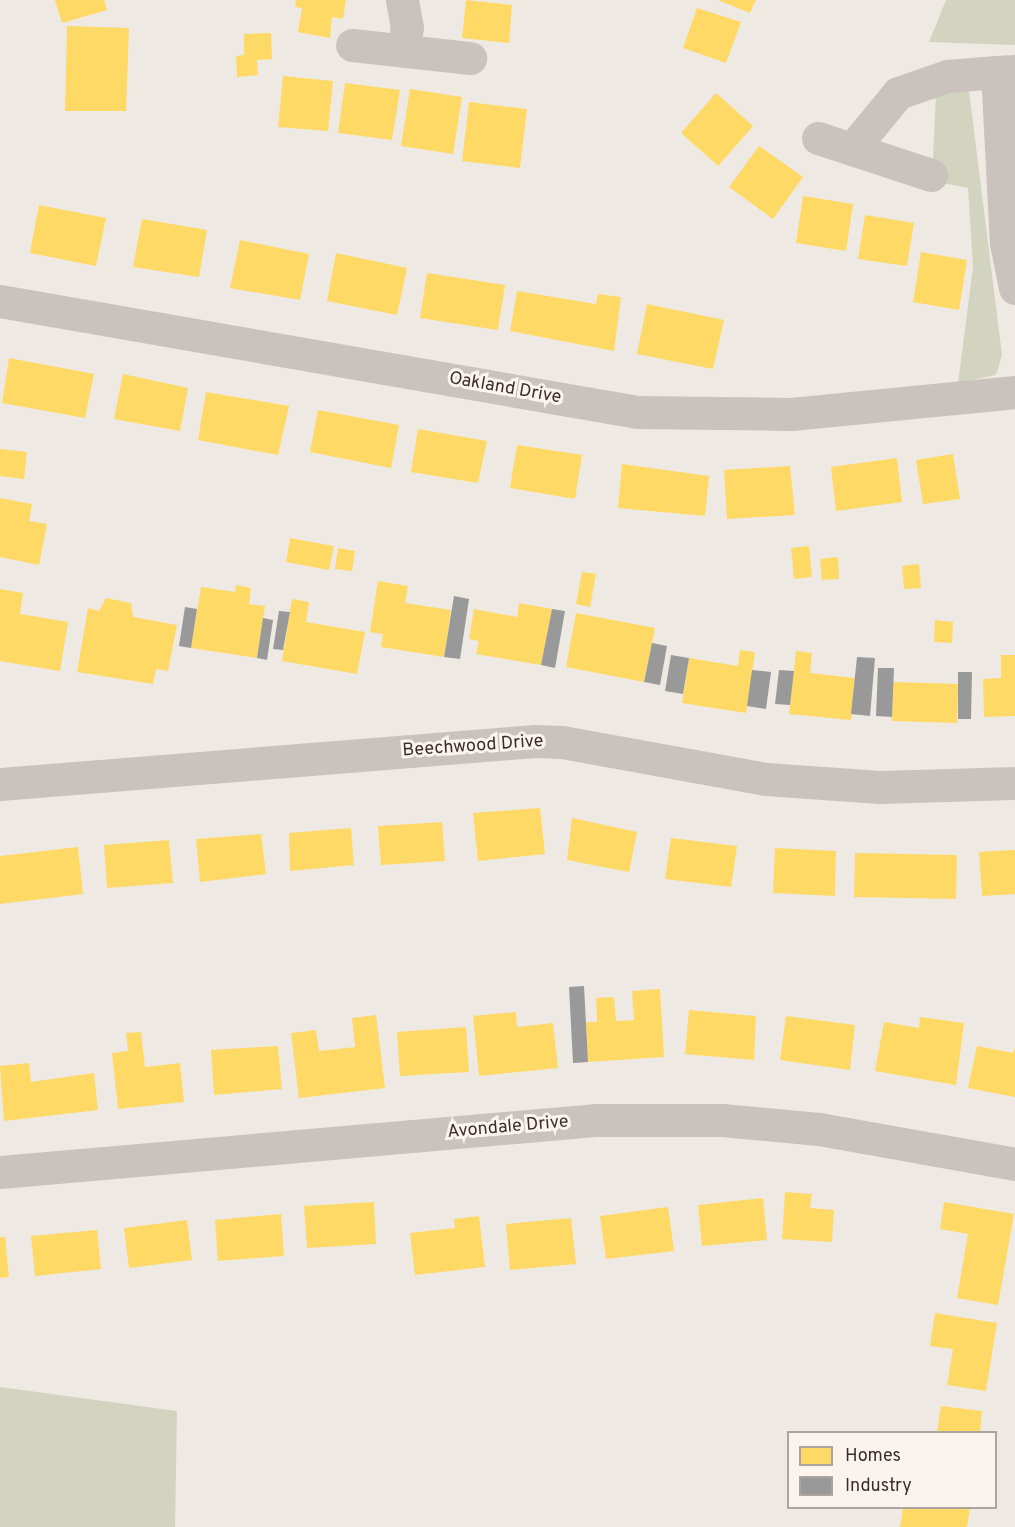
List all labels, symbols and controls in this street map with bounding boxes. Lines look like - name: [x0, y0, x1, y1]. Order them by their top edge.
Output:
- street label: Oakland Drive: [447, 368, 563, 410]
- street label: Beechwood Drive: [402, 731, 544, 763]
- street label: Avondale Drive: [446, 1112, 570, 1144]
- legend: [787, 1431, 997, 1509]
- text: Homes: [845, 1445, 901, 1468]
- text: Industry: [845, 1475, 912, 1498]

